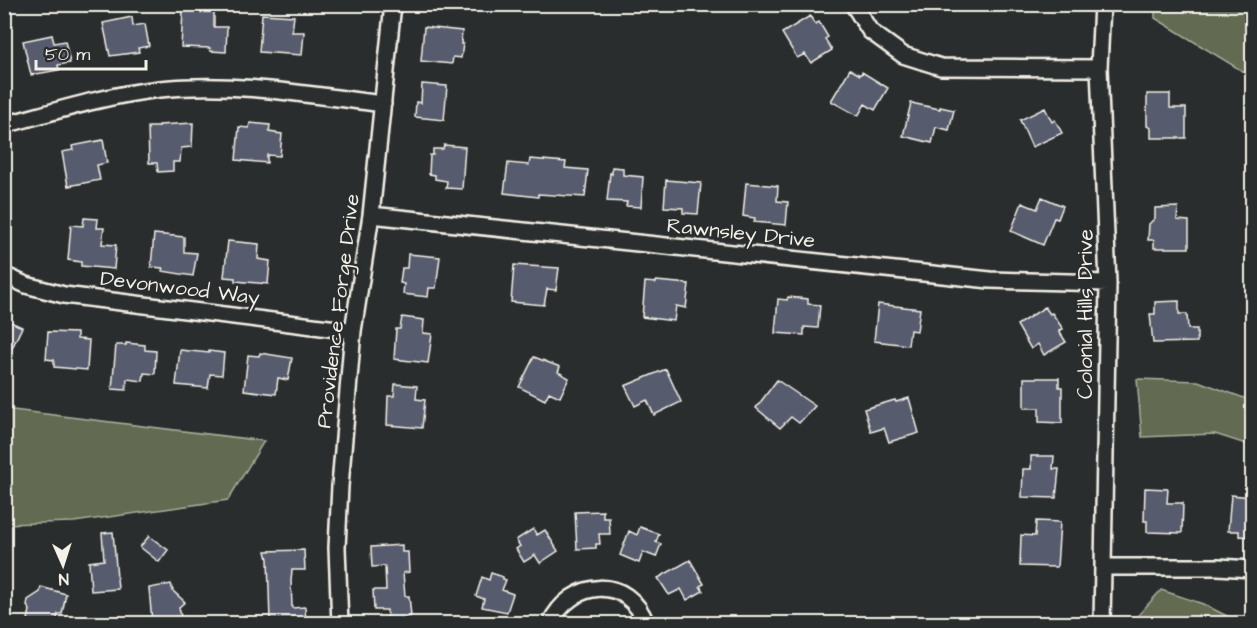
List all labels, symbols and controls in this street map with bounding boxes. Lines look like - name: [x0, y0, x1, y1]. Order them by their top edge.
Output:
- scale bar: [36, 33, 146, 71]
- text: 50 m: [45, 42, 90, 67]
- street label: Providence Forge Drive: [309, 192, 369, 430]
- street label: Rawnsley Drive: [665, 211, 817, 257]
- street label: Colonial Hills Drive: [1071, 229, 1100, 399]
- street label: Devonwood Way: [99, 264, 262, 314]
- north arrow: [33, 535, 93, 595]
- text: N: [58, 568, 69, 590]

